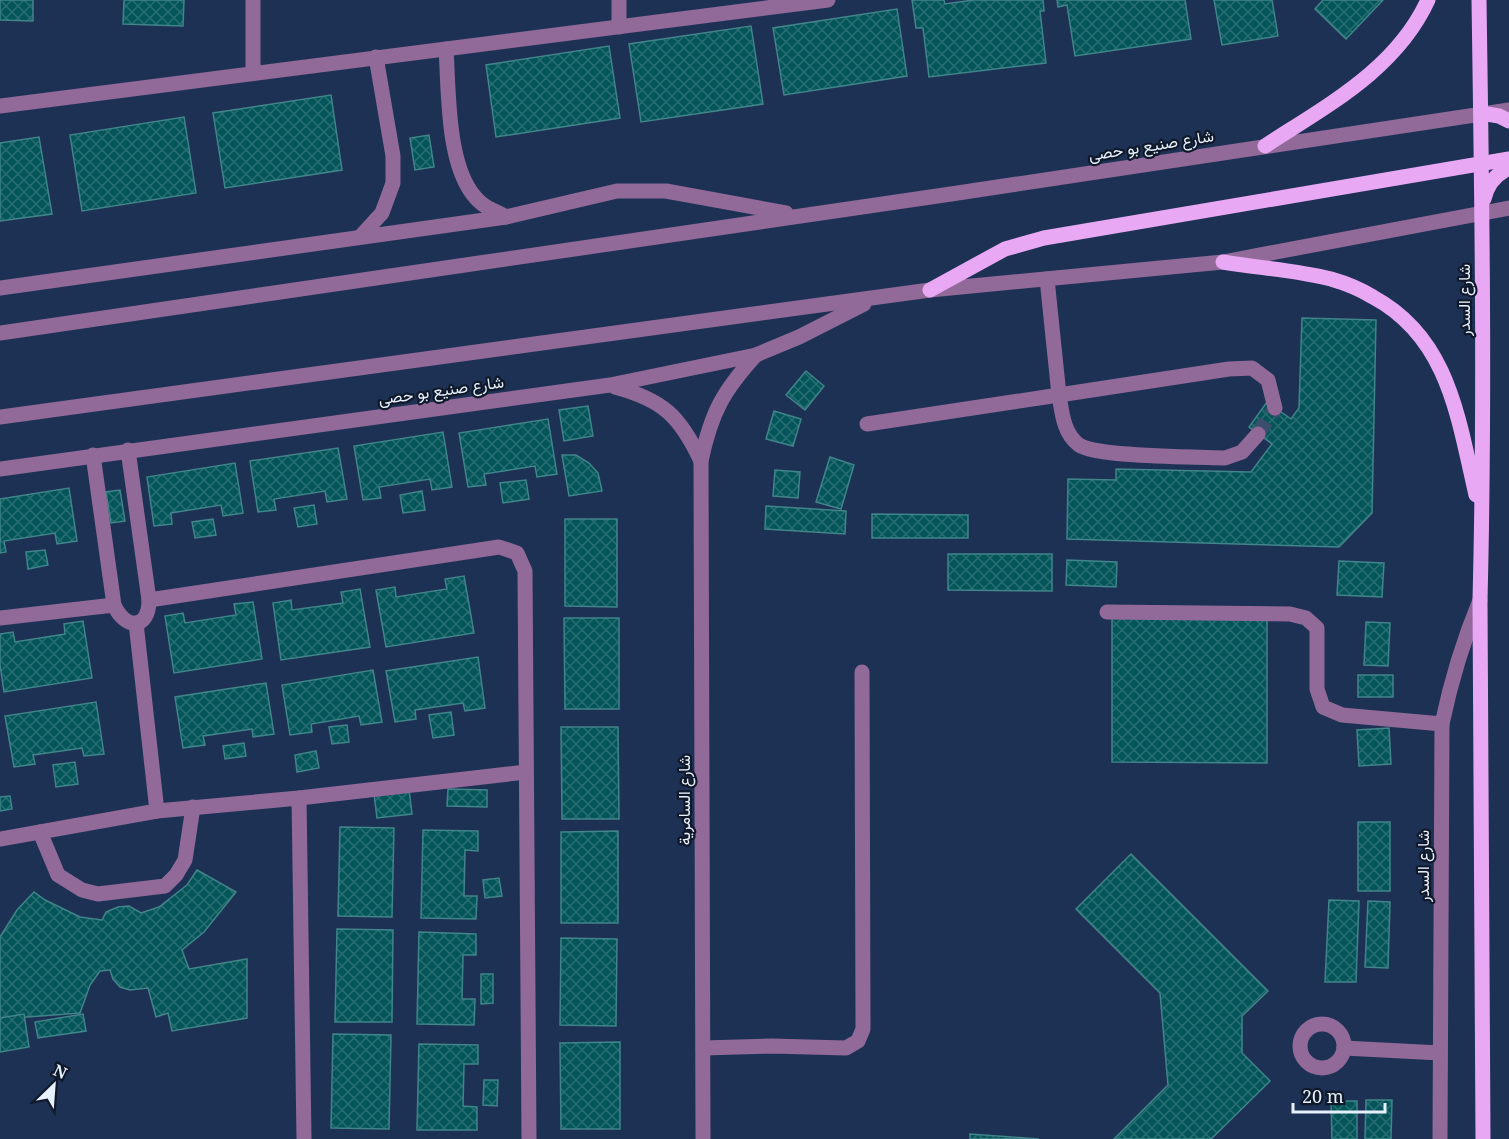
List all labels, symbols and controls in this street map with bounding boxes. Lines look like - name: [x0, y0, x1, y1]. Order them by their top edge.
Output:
- street label: شارع صنيع بو حصى: [1087, 124, 1215, 167]
- street label: شارع السدر: [1453, 264, 1476, 337]
- street label: شارع صنيع بو حصى: [377, 370, 505, 411]
- street label: شارع السامرية: [673, 755, 696, 845]
- street label: شارع السدر: [1412, 830, 1435, 903]
- north arrow: [24, 1055, 84, 1115]
- text: N: [50, 1059, 71, 1084]
- scale bar: [1293, 1076, 1384, 1114]
- text: 20 m: [1302, 1084, 1344, 1108]

